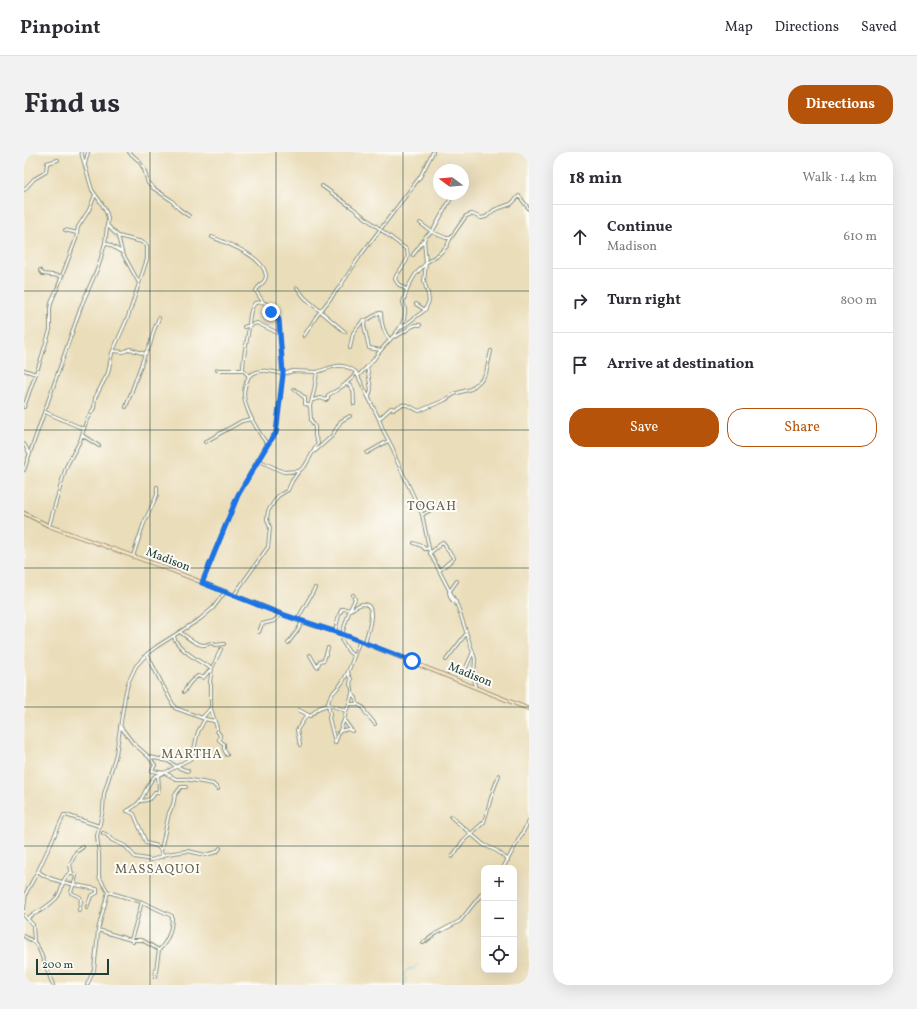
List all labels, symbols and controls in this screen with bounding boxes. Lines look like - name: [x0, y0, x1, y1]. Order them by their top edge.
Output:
- text: Pinpoint: [20, 15, 100, 41]
- text: Map: [725, 18, 753, 37]
- text: Directions: [775, 18, 839, 37]
- text: Saved: [861, 18, 897, 37]
- text: Find us: [24, 85, 120, 124]
- button: Directions: [788, 85, 893, 124]
- north arrow: [433, 164, 469, 200]
- text: 18 min: [569, 167, 622, 190]
- text: Walk · 1.4 km: [803, 169, 877, 187]
- text: Continue: [607, 217, 672, 238]
- icon: ahead: [569, 226, 591, 248]
- text: 610 m: [843, 228, 877, 246]
- text: Madison: [607, 238, 657, 256]
- icon: right: [569, 290, 591, 312]
- text: Turn right: [607, 290, 681, 311]
- text: 800 m: [840, 292, 877, 310]
- route end: [262, 303, 280, 321]
- icon: arrive: [569, 354, 591, 376]
- text: Arrive at destination: [607, 354, 754, 375]
- button: Save: [569, 408, 719, 447]
- button: Share: [727, 408, 877, 447]
- district label: TOGAH: [407, 498, 457, 516]
- street label: Madison: [144, 544, 192, 576]
- route start: [403, 652, 421, 670]
- street label: Madison: [446, 659, 494, 691]
- district label: MARTHA: [161, 746, 223, 764]
- district label: MASSAQUOI: [115, 861, 201, 879]
- map controls: [481, 865, 517, 973]
- button: +: [481, 865, 517, 901]
- button: −: [481, 901, 517, 937]
- button: locate: [481, 937, 517, 973]
- scale bar: [36, 957, 109, 976]
- text: 200 m: [42, 958, 73, 973]

